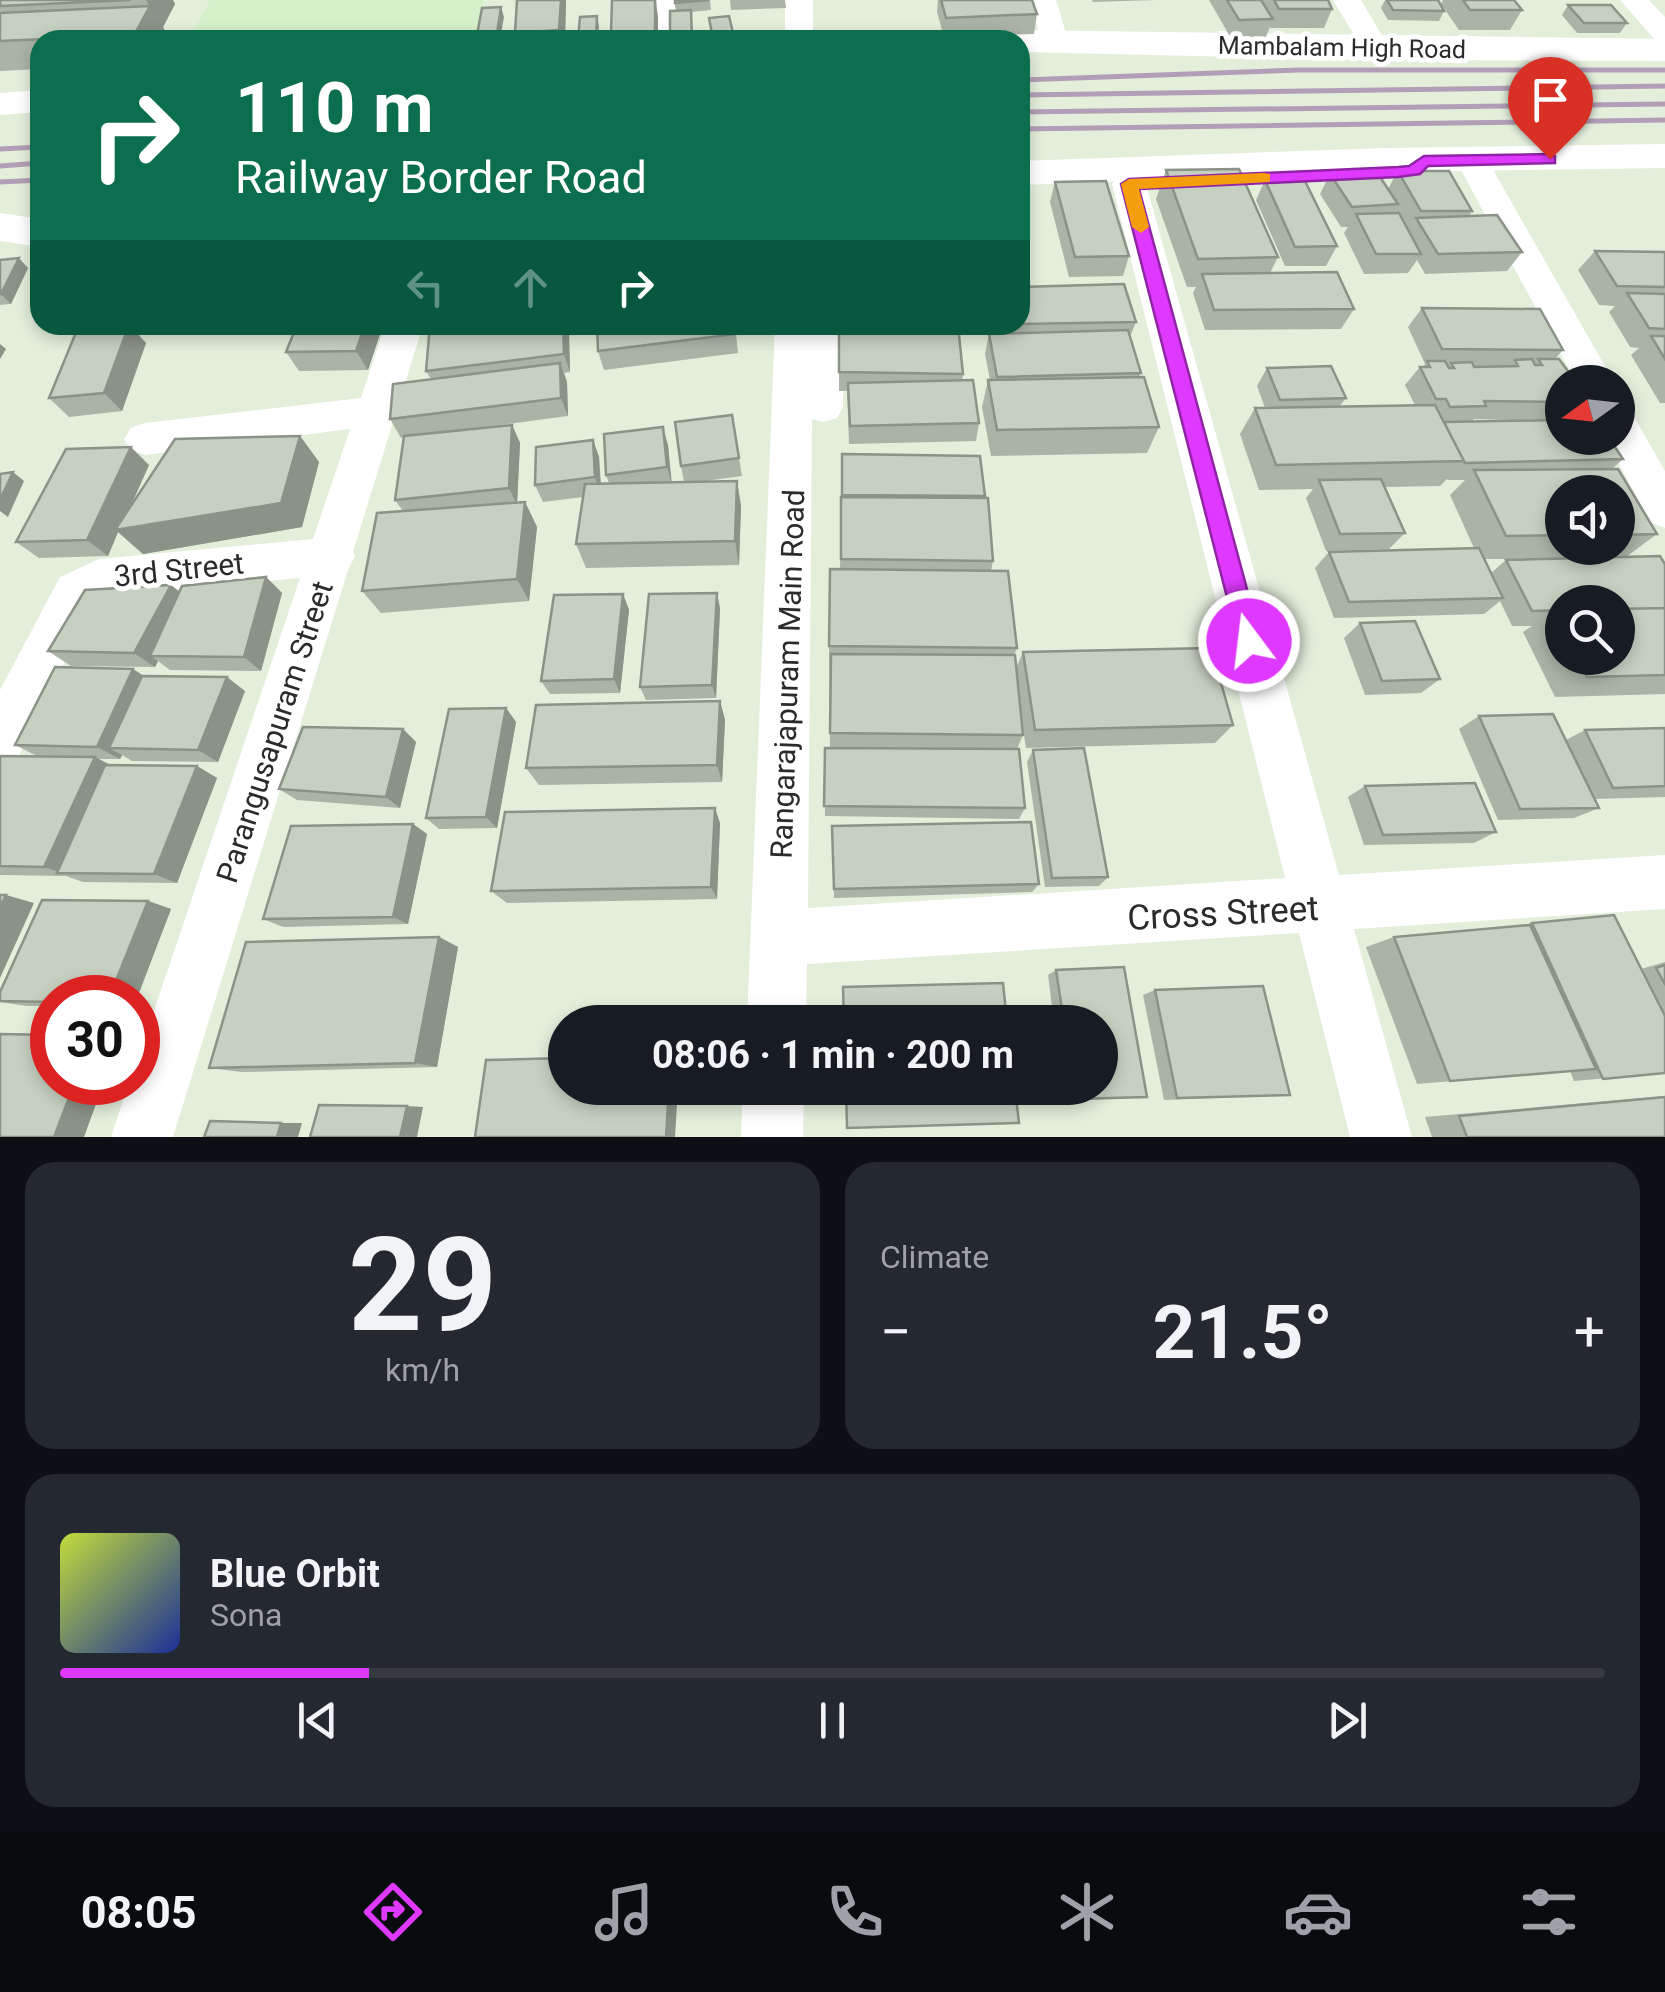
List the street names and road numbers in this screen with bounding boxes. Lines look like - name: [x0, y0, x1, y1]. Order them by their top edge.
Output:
- street label: Mambalam High Road: [1218, 31, 1466, 64]
- street label: Rangarajapuram Main Road: [764, 489, 811, 859]
- street label: 3rd Street: [112, 545, 246, 594]
- street label: Parangusapuram Street: [209, 577, 340, 887]
- street label: Cross Street: [1126, 888, 1320, 939]

